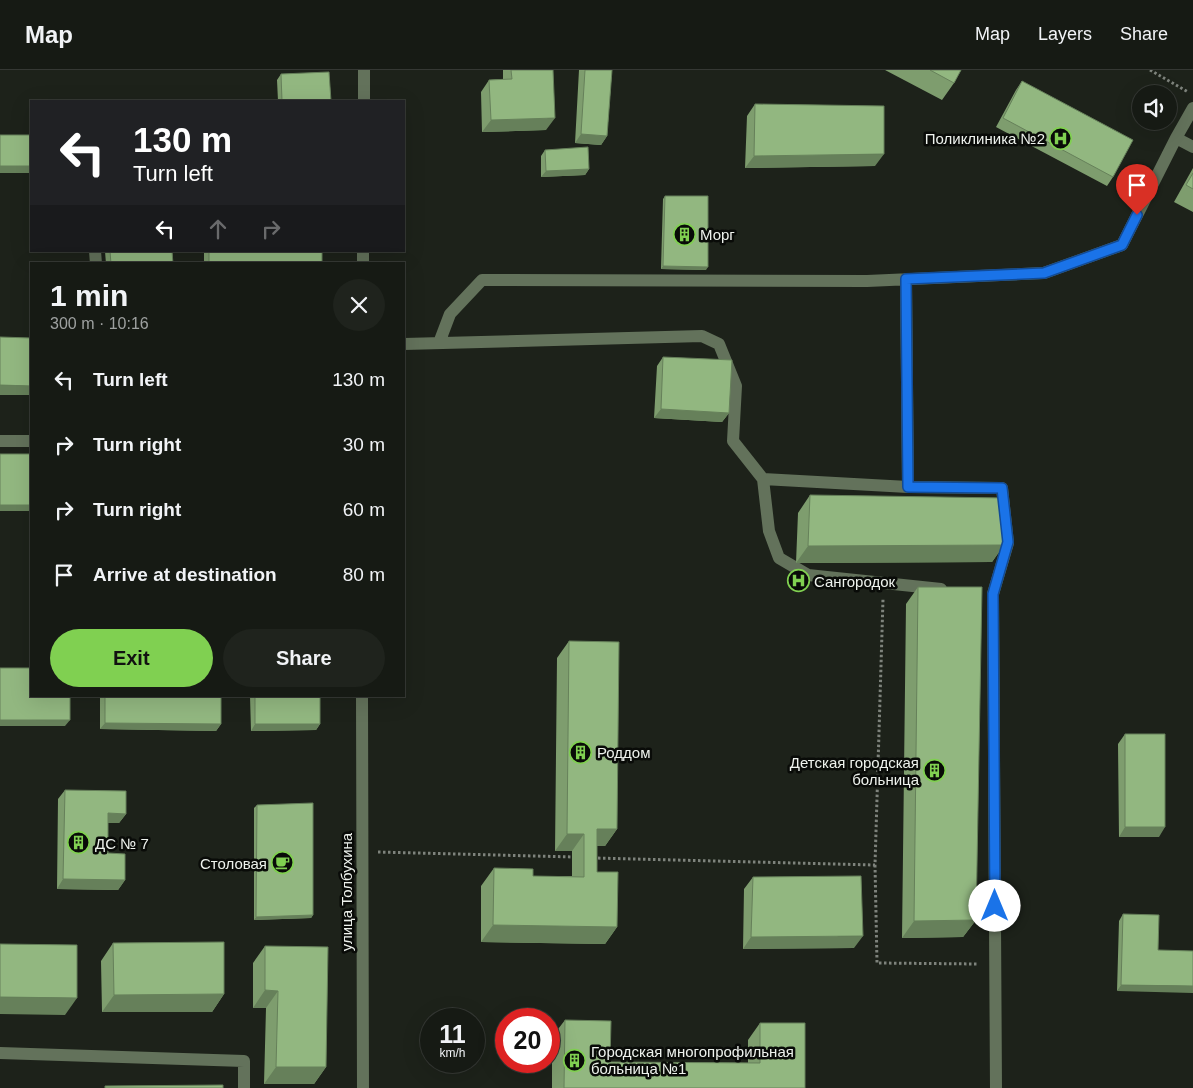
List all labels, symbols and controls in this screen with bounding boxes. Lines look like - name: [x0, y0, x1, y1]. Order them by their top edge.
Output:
- text: Map: [25, 21, 73, 48]
- text: Map: [975, 24, 1010, 44]
- text: Layers: [1038, 24, 1092, 44]
- text: Share: [1120, 24, 1168, 44]
- map controls: [1132, 85, 1177, 130]
- button: sound: [1132, 85, 1177, 130]
- icon: left: [50, 120, 115, 185]
- text: 130 m: [133, 120, 232, 159]
- hospital icon: Поликлиника №2: [1049, 126, 1073, 150]
- place label: Поликлиника №2: [925, 130, 1045, 147]
- text: Turn left: [133, 161, 213, 186]
- pin: [1116, 164, 1158, 215]
- icon: arrive: [1123, 171, 1151, 199]
- icon: left: [151, 215, 179, 243]
- icon: ahead: [204, 215, 232, 243]
- icon: right: [257, 215, 285, 243]
- building icon: Морг: [672, 222, 696, 246]
- place label: Морг: [700, 226, 735, 243]
- text: 1 min: [50, 279, 128, 312]
- button: close: [333, 279, 385, 331]
- text: 300 m · 10:16: [50, 315, 149, 332]
- icon: left: [50, 366, 78, 394]
- text: Turn left: [93, 369, 168, 390]
- text: 130 m: [332, 369, 385, 390]
- icon: right: [50, 431, 78, 459]
- text: Turn right: [93, 434, 181, 455]
- text: 30 m: [343, 434, 385, 455]
- icon: right: [50, 496, 78, 524]
- text: Turn right: [93, 499, 181, 520]
- text: 60 m: [343, 499, 385, 520]
- icon: arrive: [50, 561, 78, 589]
- text: Arrive at destination: [93, 564, 277, 585]
- text: 80 m: [343, 564, 385, 585]
- hospital icon: Сангородок: [786, 569, 810, 593]
- place label: Сангородок: [814, 573, 896, 590]
- button: Exit: [50, 629, 213, 687]
- button: Share: [223, 629, 385, 687]
- building icon: Роддом: [569, 740, 593, 764]
- place label: Роддом: [597, 744, 651, 761]
- place label: Детская городская больница: [790, 754, 920, 788]
- building icon: Детская городская больница: [923, 759, 947, 783]
- building icon: ДС № 7: [67, 831, 91, 855]
- street label: улица Толбухина: [338, 832, 355, 951]
- place label: ДС № 7: [95, 835, 149, 852]
- cafe icon: Столовая: [271, 851, 295, 875]
- place label: Столовая: [200, 855, 267, 872]
- position arrow: [968, 879, 1020, 931]
- speed limit sign: 20: [495, 1008, 560, 1073]
- text: 11: [439, 1020, 466, 1048]
- place label: Городская многопрофильная больница №1: [591, 1043, 794, 1077]
- text: km/h: [439, 1046, 466, 1060]
- building icon: Городская многопрофильная больница №1: [563, 1048, 587, 1072]

